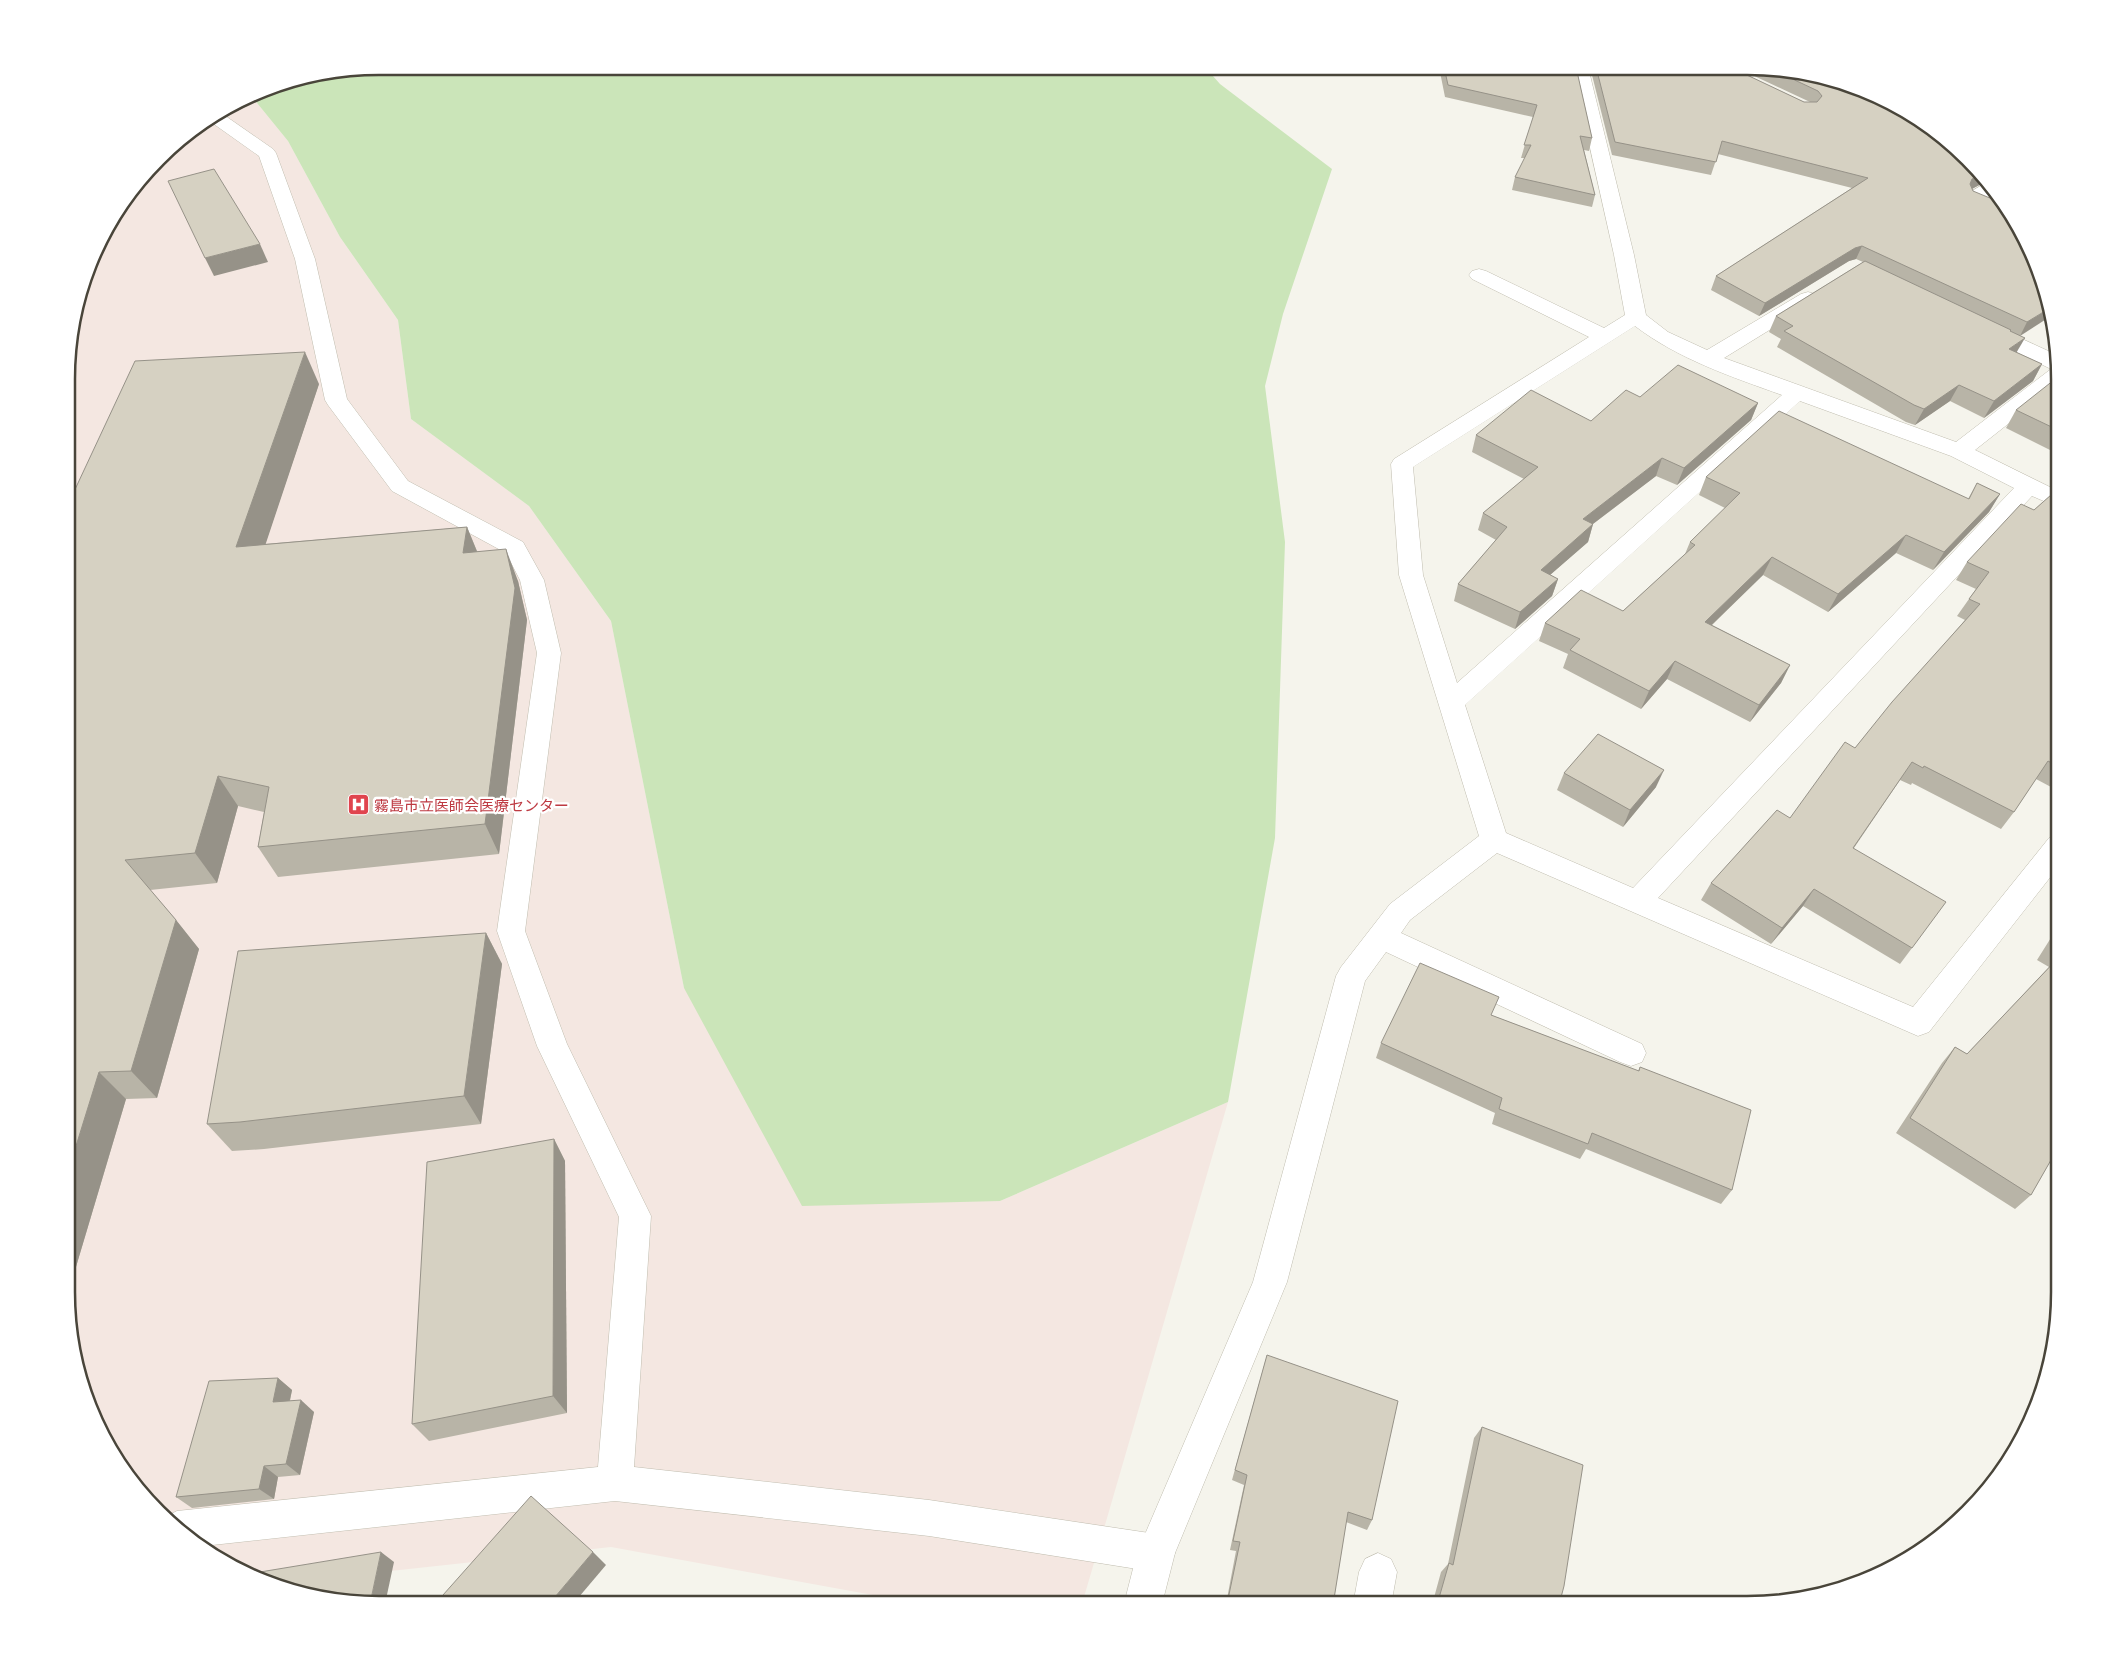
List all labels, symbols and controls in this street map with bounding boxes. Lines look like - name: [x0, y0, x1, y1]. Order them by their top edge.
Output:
- hospital icon: 霧島市立医師会医療センター: [346, 793, 370, 817]
- place label: 霧島市立医師会医療センター: [374, 797, 569, 814]

